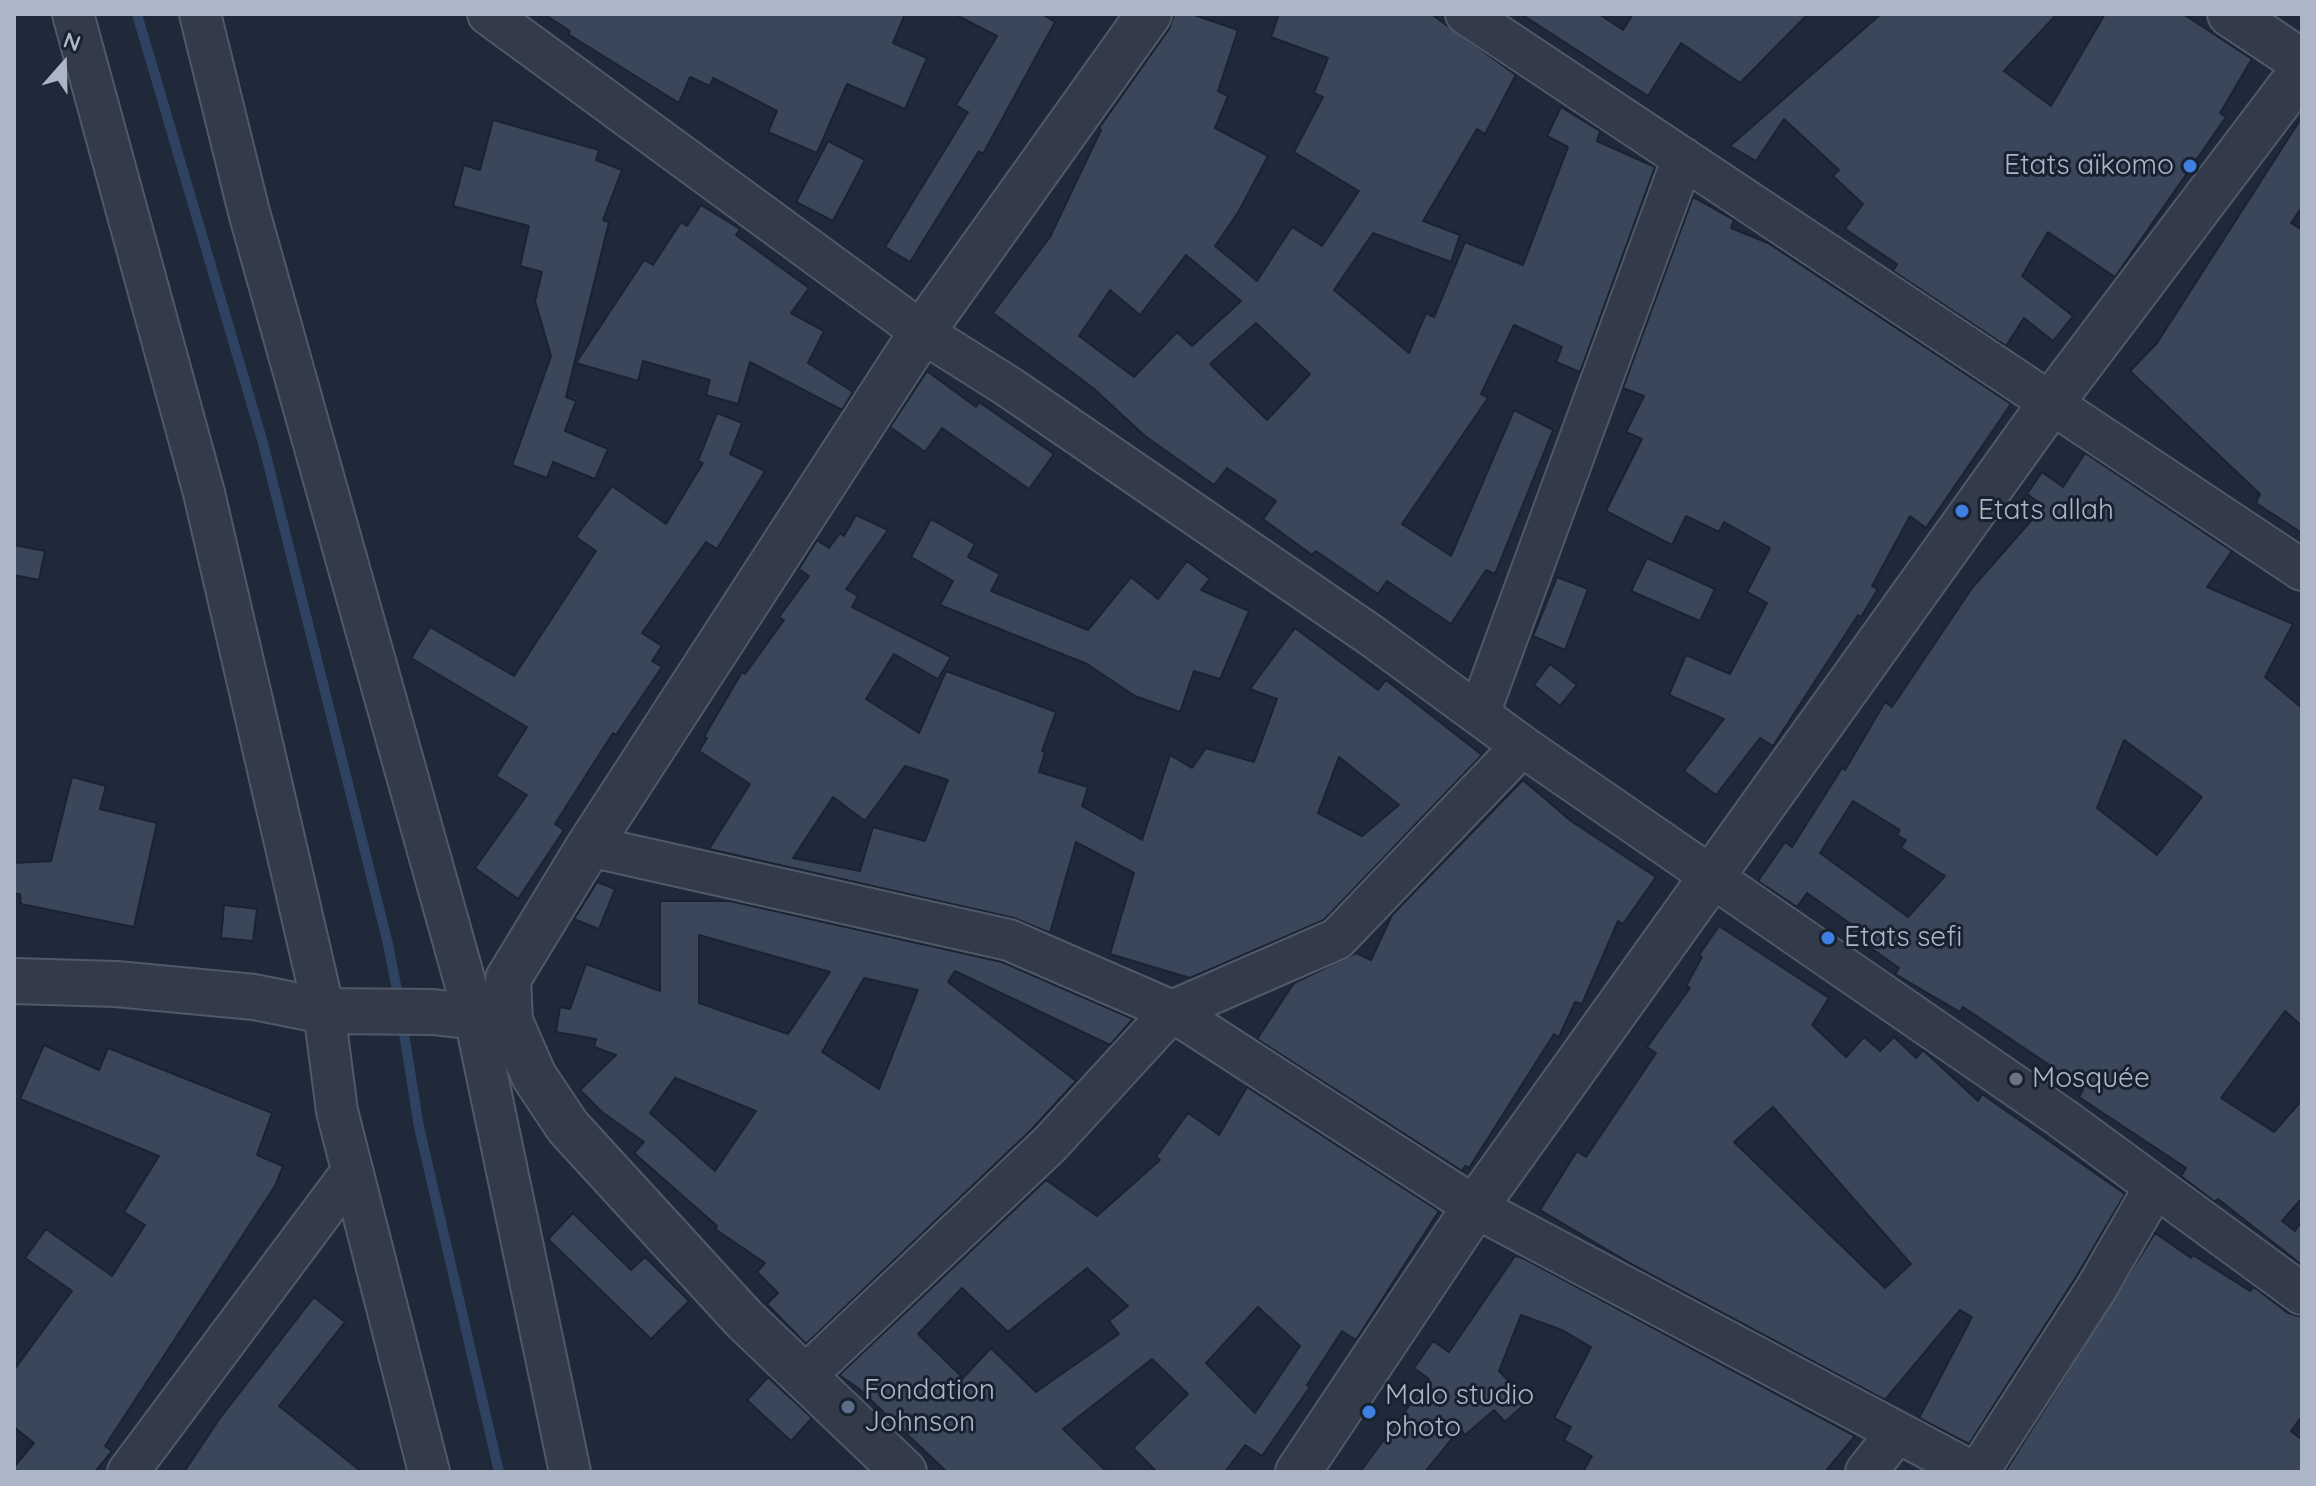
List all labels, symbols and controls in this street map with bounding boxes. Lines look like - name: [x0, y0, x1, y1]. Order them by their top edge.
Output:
- north arrow: [24, 24, 104, 104]
- text: N: [60, 26, 85, 57]
- place label: Etats aïkomo: [2004, 149, 2174, 183]
- marker: Etats aïkomo: [2181, 157, 2199, 175]
- place label: Etats allah: [1978, 494, 2114, 528]
- marker: Etats allah: [1953, 502, 1971, 520]
- place label: Etats sefi: [1844, 921, 1962, 955]
- marker: Etats sefi: [1819, 929, 1837, 947]
- place label: Mosquée: [2032, 1062, 2150, 1096]
- marker: Mosquée: [2007, 1070, 2025, 1088]
- place label: Fondation Johnson: [864, 1374, 995, 1440]
- place label: Malo studio photo: [1385, 1379, 1534, 1445]
- marker: Fondation Johnson: [839, 1398, 857, 1416]
- marker: Malo studio photo: [1360, 1403, 1378, 1421]

